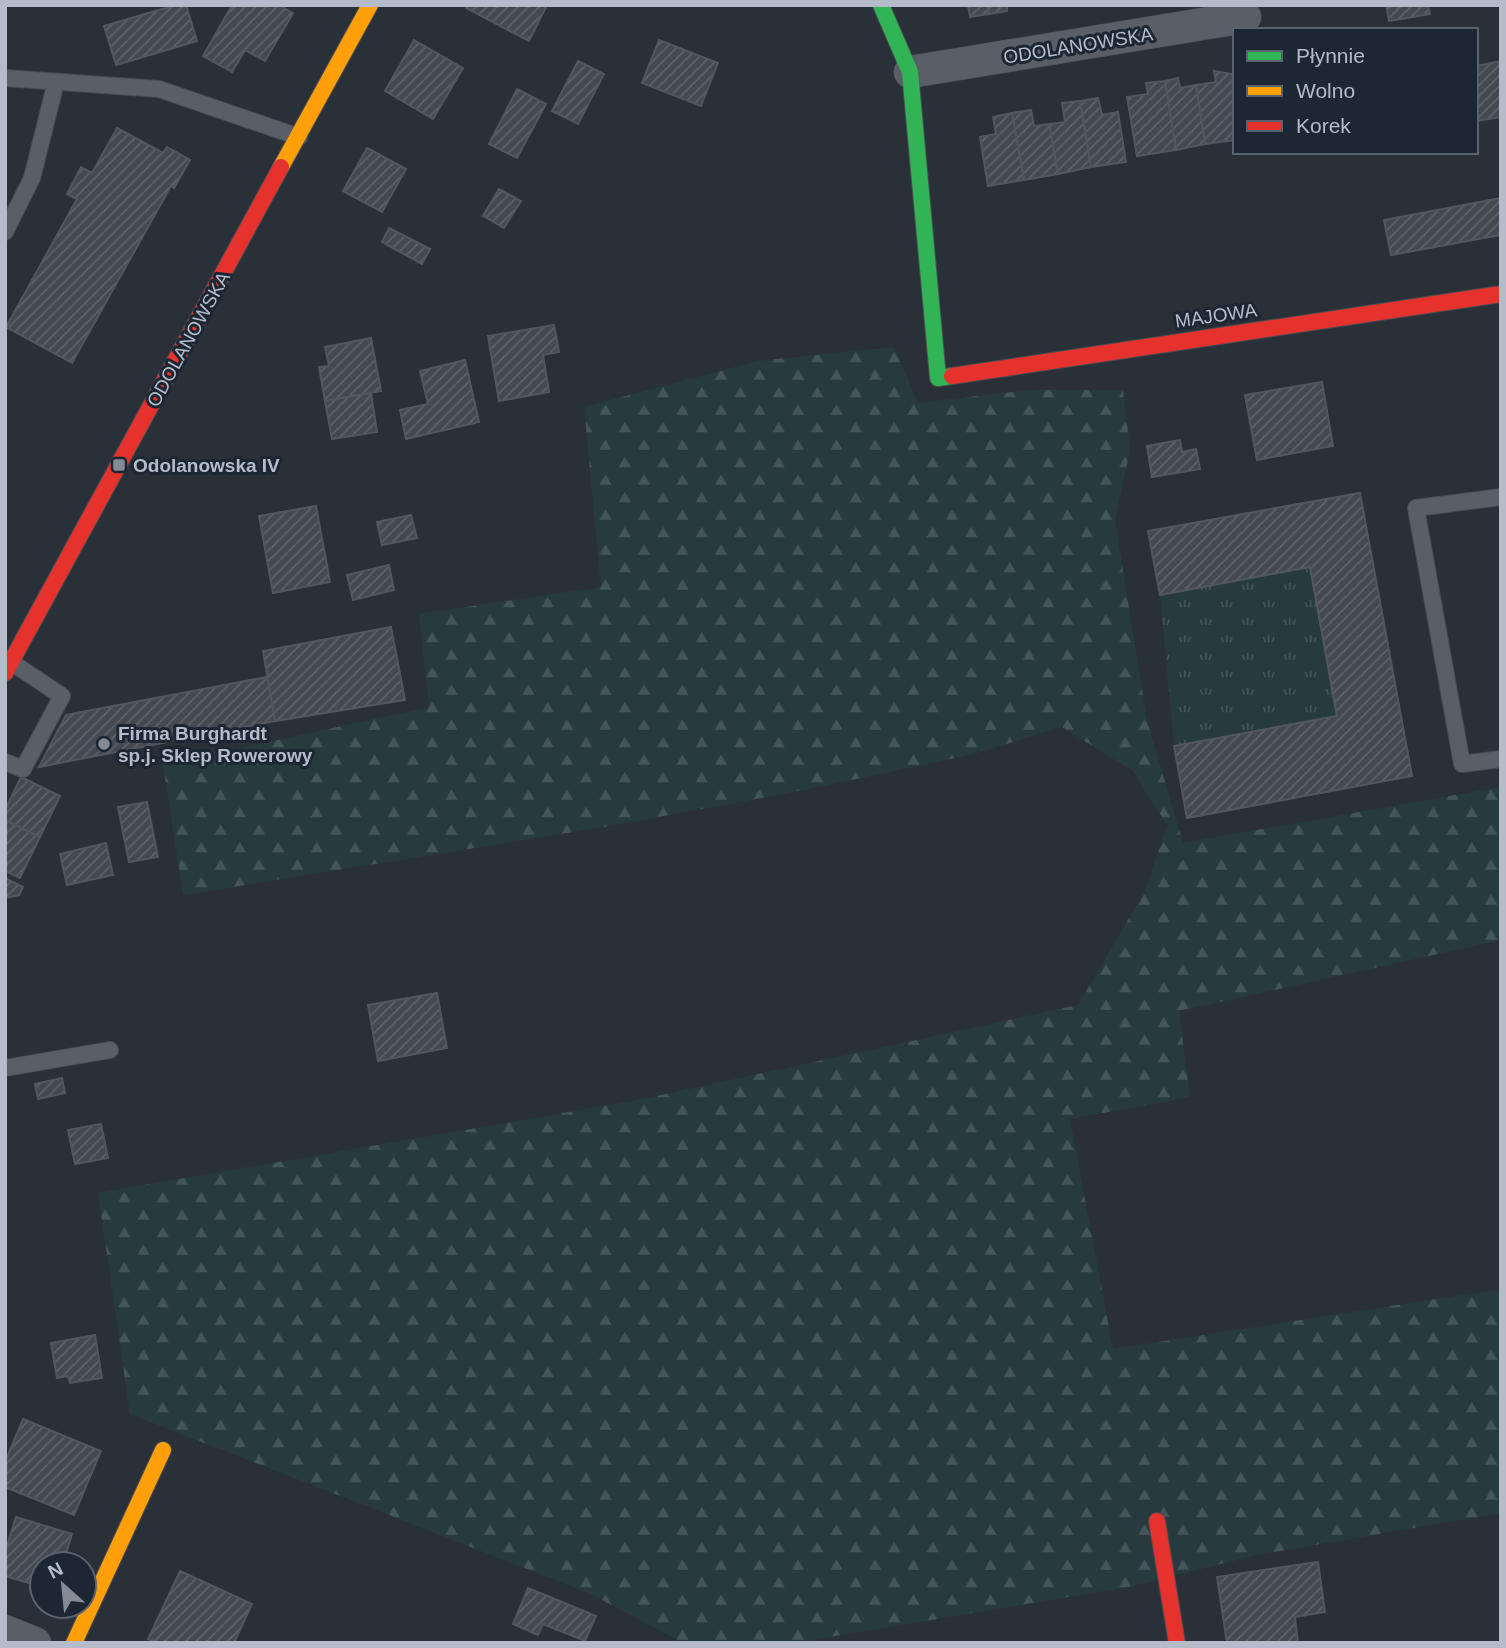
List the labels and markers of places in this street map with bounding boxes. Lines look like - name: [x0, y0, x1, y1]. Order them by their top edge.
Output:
- place label: Odolanowska IV: [133, 455, 280, 476]
- marker: Odolanowska IV: [111, 457, 127, 473]
- place label: Firma Burghardt sp.j. Sklep Rowerowy: [118, 723, 313, 766]
- marker: Firma Burghardt sp.j. Sklep Rowerowy: [96, 736, 112, 752]

